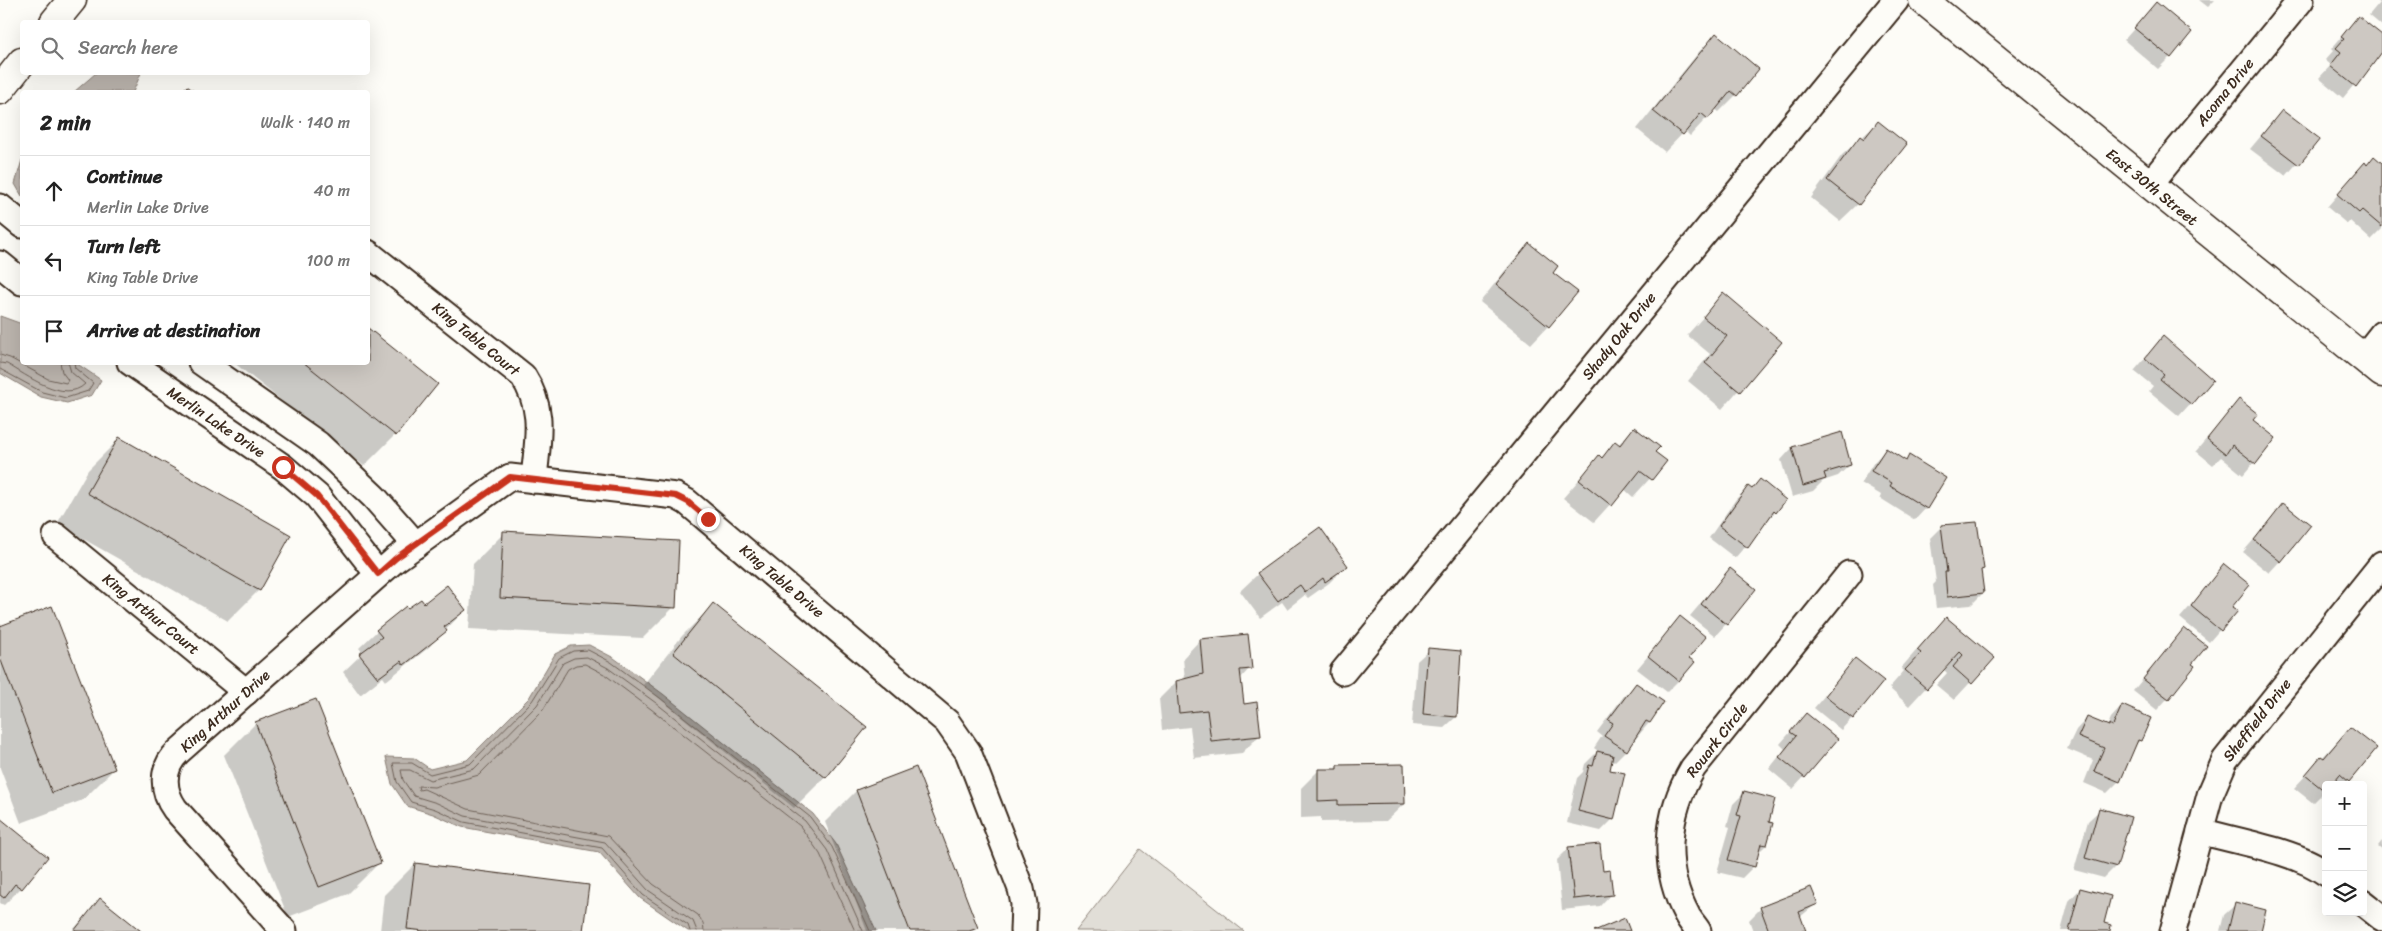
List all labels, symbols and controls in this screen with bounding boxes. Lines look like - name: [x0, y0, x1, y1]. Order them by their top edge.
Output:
- search box: [20, 20, 370, 75]
- text: Search here: [78, 31, 178, 64]
- icon: search: [38, 34, 66, 62]
- street label: Acoma Drive: [2189, 52, 2261, 133]
- text: 2 min: [40, 104, 91, 142]
- text: Walk · 140 m: [261, 108, 350, 137]
- street label: East 30th Street: [2100, 141, 2204, 233]
- text: Continue: [87, 160, 163, 193]
- text: 40 m: [313, 176, 350, 205]
- icon: ahead: [40, 177, 68, 205]
- text: Merlin Lake Drive: [87, 193, 209, 222]
- text: Turn left: [87, 230, 160, 263]
- text: 100 m: [306, 246, 350, 275]
- icon: left: [40, 247, 68, 275]
- text: King Table Drive: [87, 263, 198, 292]
- street label: Shady Oak Drive: [1575, 286, 1663, 386]
- street label: King Table Court: [426, 295, 527, 383]
- text: Arrive at destination: [87, 314, 260, 347]
- icon: arrive: [40, 317, 68, 345]
- street label: Merlin Lake Drive: [161, 379, 271, 465]
- route start: [272, 456, 295, 479]
- route end: [697, 508, 720, 531]
- street label: King Table Drive: [734, 538, 831, 625]
- street label: King Arthur Court: [97, 566, 206, 662]
- street label: King Arthur Drive: [174, 663, 276, 759]
- street label: Sheffield Drive: [2216, 672, 2298, 767]
- street label: Rouark Circle: [1679, 697, 1755, 783]
- map controls: [2322, 781, 2367, 916]
- button: +: [2322, 781, 2367, 826]
- button: −: [2322, 826, 2367, 871]
- button: layers: [2322, 871, 2367, 916]

